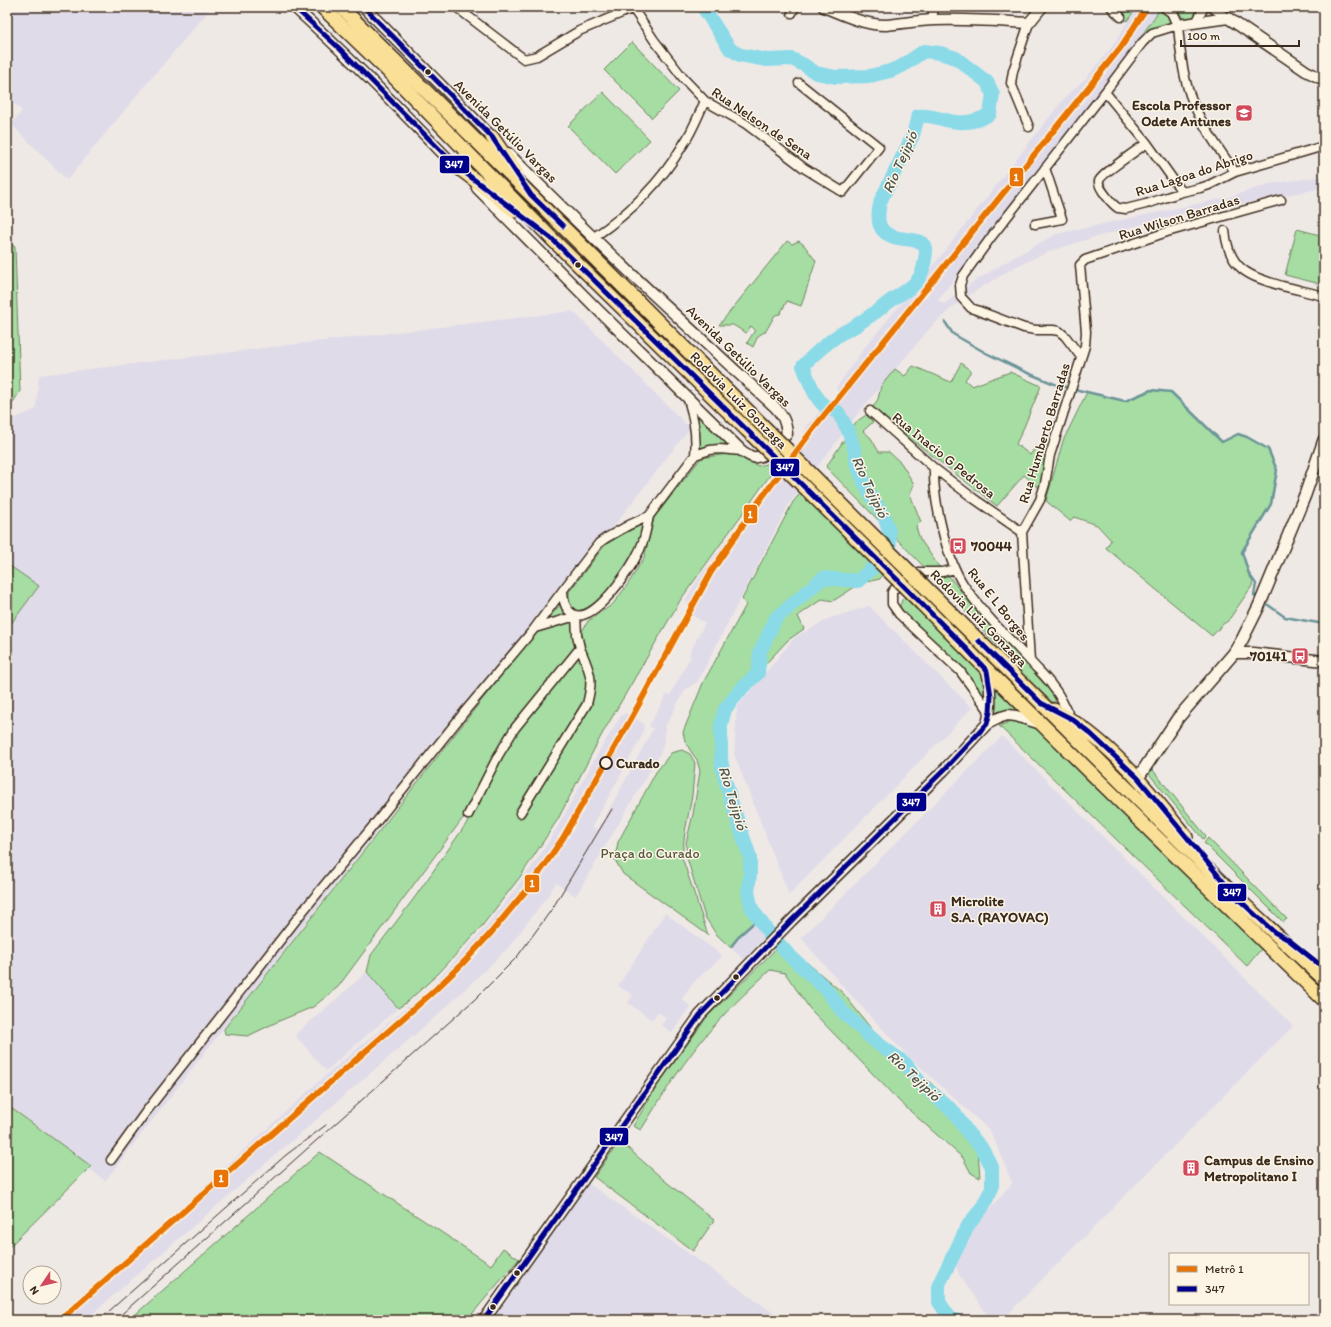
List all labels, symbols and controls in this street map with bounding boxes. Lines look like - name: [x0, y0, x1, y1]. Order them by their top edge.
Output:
- scale bar: [1181, 22, 1299, 48]
- text: 100 m: [1187, 29, 1220, 43]
- unlabelled marker: [423, 67, 433, 77]
- street label: Avenida Getúlio Vargas: [450, 76, 561, 187]
- street label: Rua Nelson de Sena: [708, 83, 816, 164]
- place label: Escola Professor Odete Antunes: [1132, 97, 1232, 130]
- school or university icon: Escola Professor Odete Antunes: [1234, 103, 1254, 123]
- water label: Rio Tejipió: [878, 127, 922, 196]
- street label: Rua Lagoa do Abrigo: [1133, 146, 1255, 200]
- line badge: 347: [439, 155, 470, 174]
- text: 347: [445, 158, 464, 171]
- line badge: 1: [1009, 167, 1024, 187]
- text: 1: [1013, 171, 1019, 184]
- street label: Rua Wilson Barradas: [1117, 191, 1242, 244]
- unlabelled marker: [573, 260, 583, 270]
- street label: Avenida Getúlio Vargas: [683, 302, 795, 411]
- street label: Rodovia Luiz Gonzaga: [686, 348, 791, 453]
- street label: Rua Humberto Barradas: [1015, 361, 1074, 505]
- street label: Rua Inacio G Pedrosa: [889, 409, 999, 502]
- water label: Rio Tejipió: [848, 453, 893, 522]
- line badge: 347: [770, 458, 800, 477]
- text: 347: [776, 461, 795, 474]
- line badge: 1: [743, 504, 758, 524]
- text: 1: [747, 508, 753, 521]
- bus stop icon: 70044: [948, 536, 968, 556]
- place label: 70044: [970, 538, 1013, 555]
- street label: Rua E L Borges: [964, 564, 1033, 644]
- street label: Rodovia Luiz Gonzaga: [926, 566, 1031, 671]
- bus stop icon: 70141: [1290, 646, 1310, 666]
- place label: 70141: [1249, 648, 1287, 665]
- place label: Curado: [616, 755, 660, 772]
- marker: Curado: [599, 756, 613, 770]
- water label: Rio Tejipió: [715, 764, 752, 833]
- line badge: 347: [896, 792, 927, 812]
- text: 347: [902, 796, 921, 809]
- park label: Praça do Curado: [600, 845, 700, 862]
- line badge: 1: [524, 874, 540, 893]
- text: 1: [529, 877, 535, 890]
- line badge: 347: [1217, 883, 1247, 902]
- text: 347: [1223, 886, 1242, 899]
- place label: Microlite S.A. (RAYOVAC): [951, 893, 1049, 926]
- building icon: Microlite S.A. (RAYOVAC): [928, 899, 948, 919]
- unlabelled marker: [731, 972, 741, 982]
- unlabelled marker: [712, 993, 722, 1003]
- water label: Rio Tejipió: [884, 1047, 945, 1106]
- line badge: 347: [599, 1127, 629, 1146]
- text: 347: [605, 1131, 624, 1144]
- place label: Campus de Ensino Metropolitano I: [1204, 1152, 1314, 1185]
- building icon: Campus de Ensino Metropolitano I: [1181, 1158, 1201, 1178]
- line badge: 1: [213, 1169, 229, 1188]
- text: 1: [218, 1172, 224, 1185]
- legend: [1169, 1253, 1309, 1305]
- text: Metrô 1: [1205, 1262, 1244, 1276]
- north arrow: [22, 1265, 62, 1305]
- unlabelled marker: [512, 1268, 522, 1278]
- text: 347: [1205, 1282, 1225, 1296]
- text: N: [27, 1284, 42, 1297]
- unlabelled marker: [488, 1302, 498, 1312]

